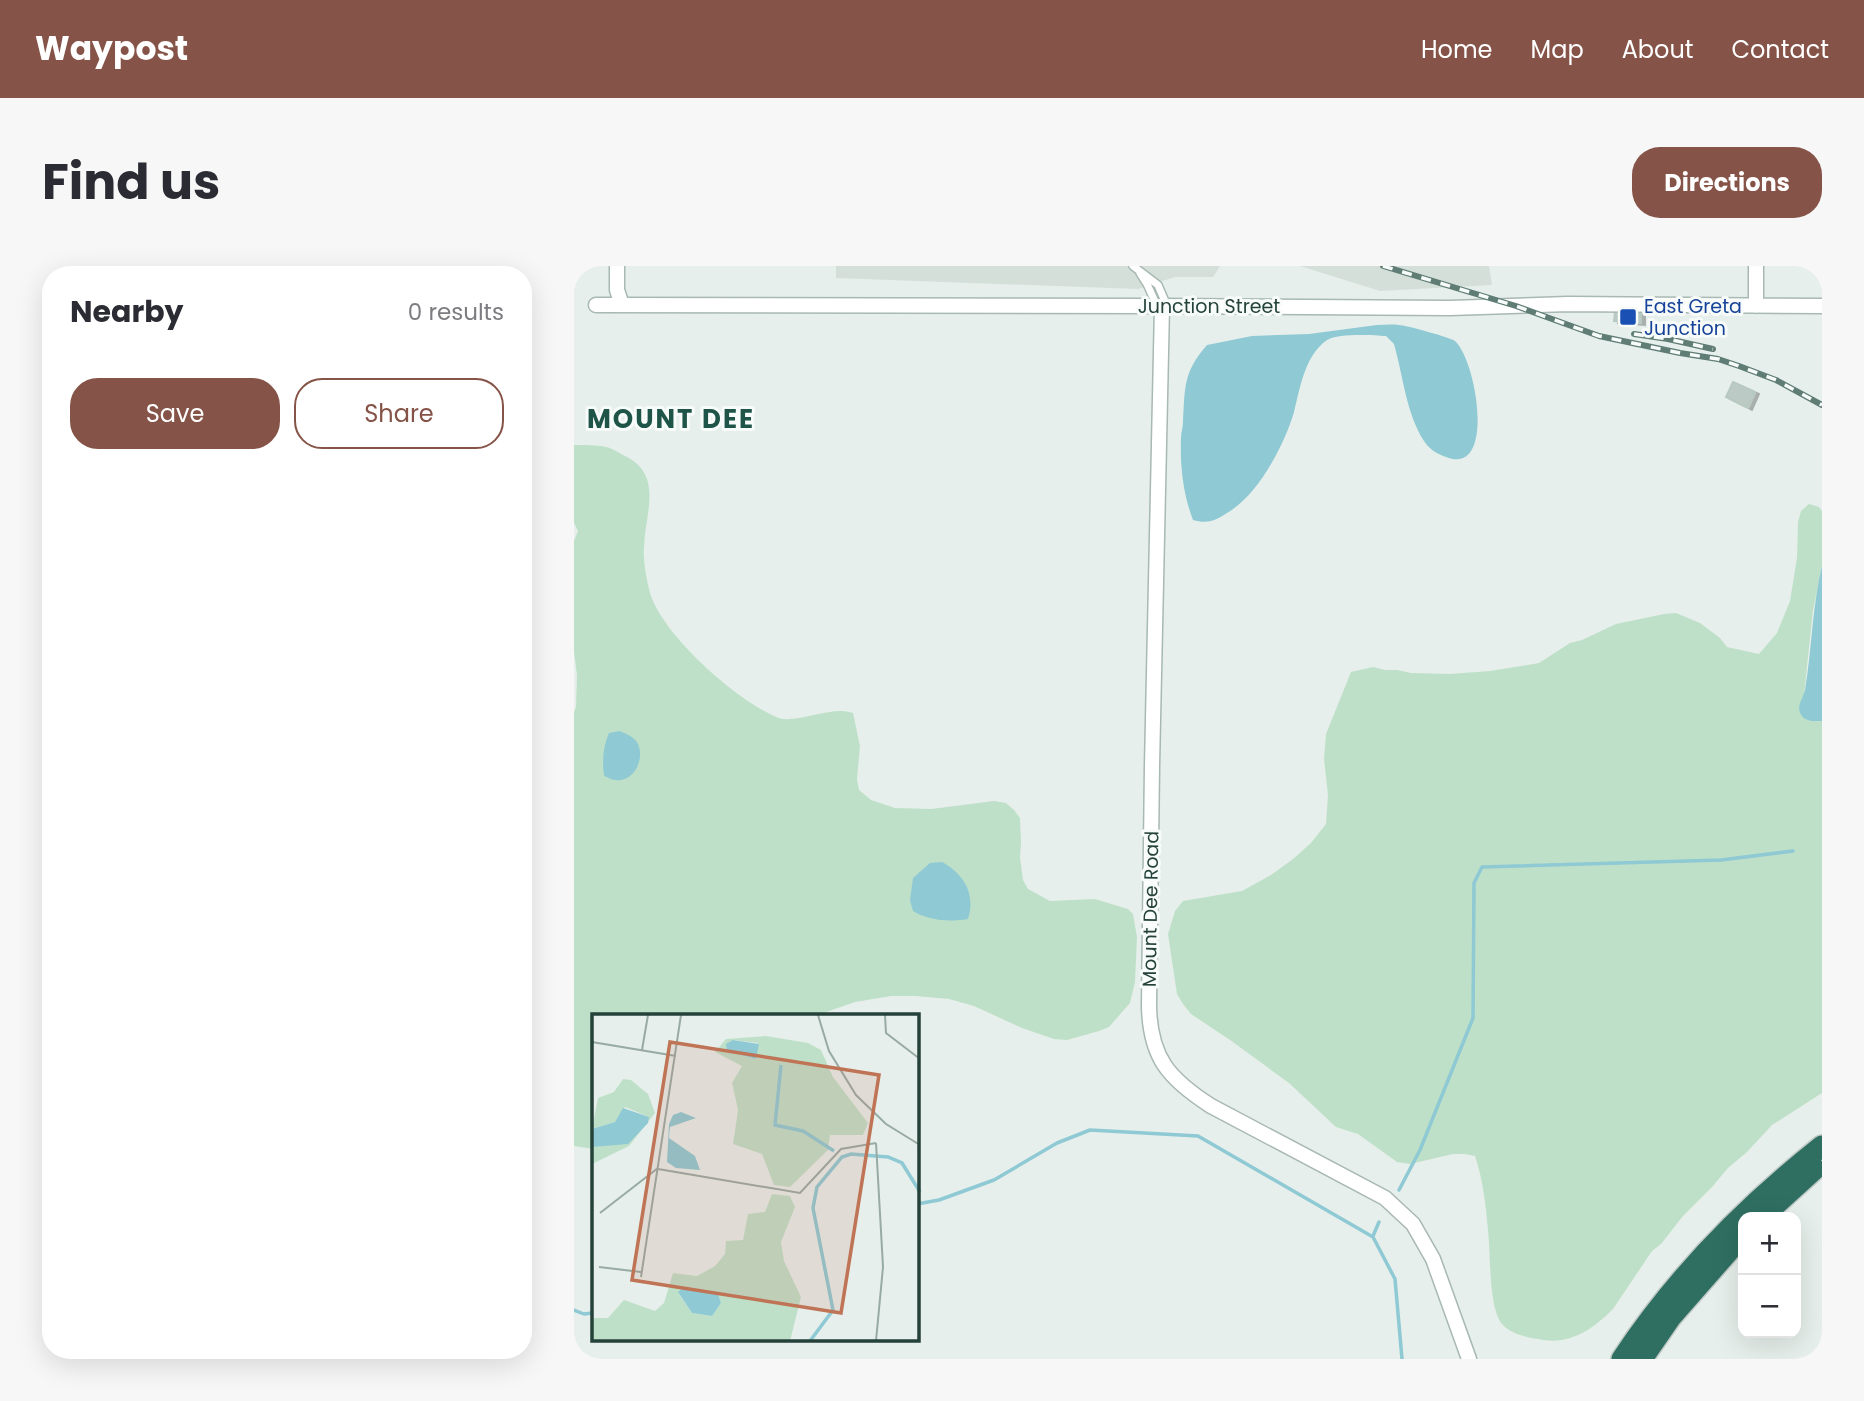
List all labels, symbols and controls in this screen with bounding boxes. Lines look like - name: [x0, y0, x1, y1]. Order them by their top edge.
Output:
- text: Waypost: [35, 25, 188, 72]
- text: Home: [1421, 33, 1493, 66]
- text: Map: [1531, 33, 1584, 66]
- text: About: [1622, 33, 1693, 66]
- text: Contact: [1731, 33, 1829, 66]
- button: Directions: [1632, 147, 1822, 218]
- text: Find us: [42, 148, 220, 216]
- text: Nearby: [70, 290, 184, 333]
- street label: Junction Street: [1138, 293, 1280, 320]
- place label: East Greta Junction: [1644, 293, 1742, 342]
- text: 0 results: [408, 296, 504, 328]
- marker: East Greta Junction: [1618, 307, 1638, 327]
- button: Save: [70, 378, 280, 449]
- button: Share: [294, 378, 504, 449]
- district label: MOUNT DEE: [587, 401, 755, 437]
- street label: Mount Dee Road: [1136, 831, 1165, 987]
- inset map: [592, 1014, 919, 1342]
- map controls: [1738, 1212, 1801, 1338]
- button: +: [1738, 1212, 1801, 1275]
- button: −: [1738, 1275, 1801, 1338]

